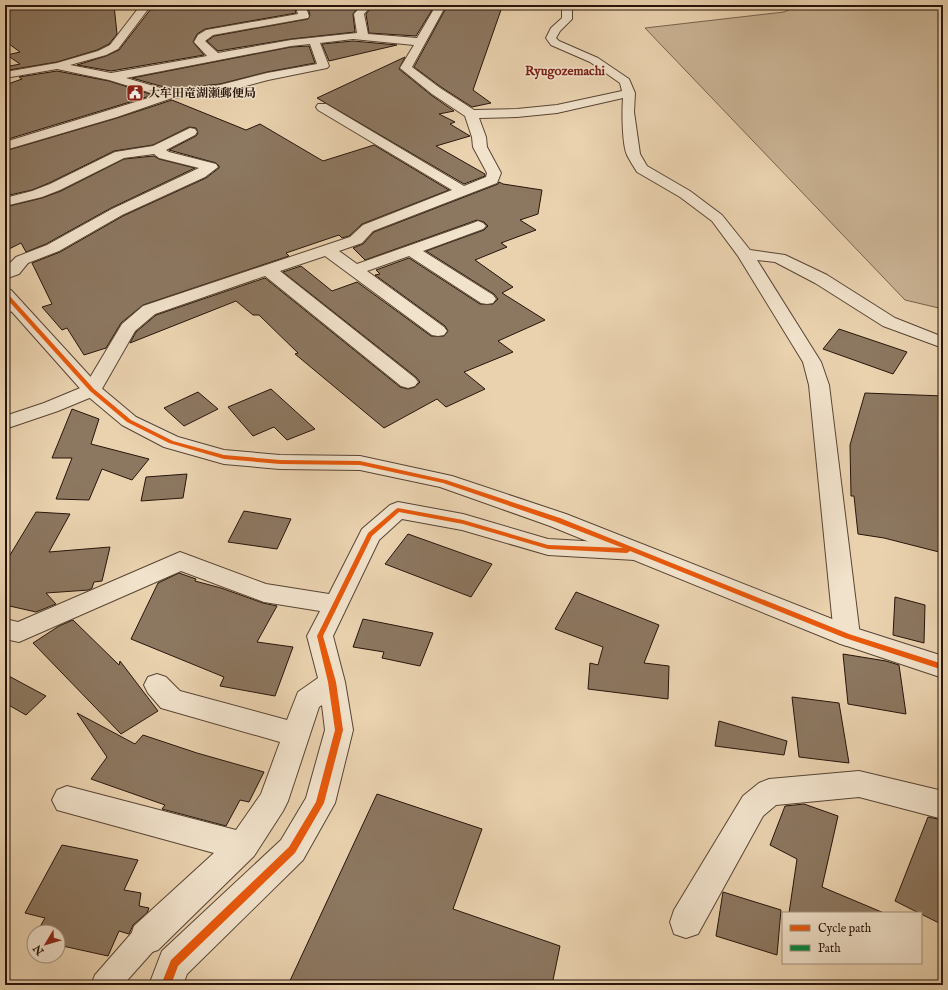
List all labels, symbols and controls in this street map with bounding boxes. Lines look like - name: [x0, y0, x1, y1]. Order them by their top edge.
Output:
- district label: Ryugozemachi: [525, 63, 606, 80]
- public building icon: 大牟田竜湖瀬郵便局: [125, 83, 145, 103]
- place label: 大牟田竜湖瀬郵便局: [148, 86, 256, 101]
- legend: [782, 912, 922, 964]
- text: Cycle path: [818, 921, 872, 937]
- north arrow: [26, 924, 66, 964]
- text: N: [30, 941, 48, 958]
- text: Path: [818, 941, 841, 956]

